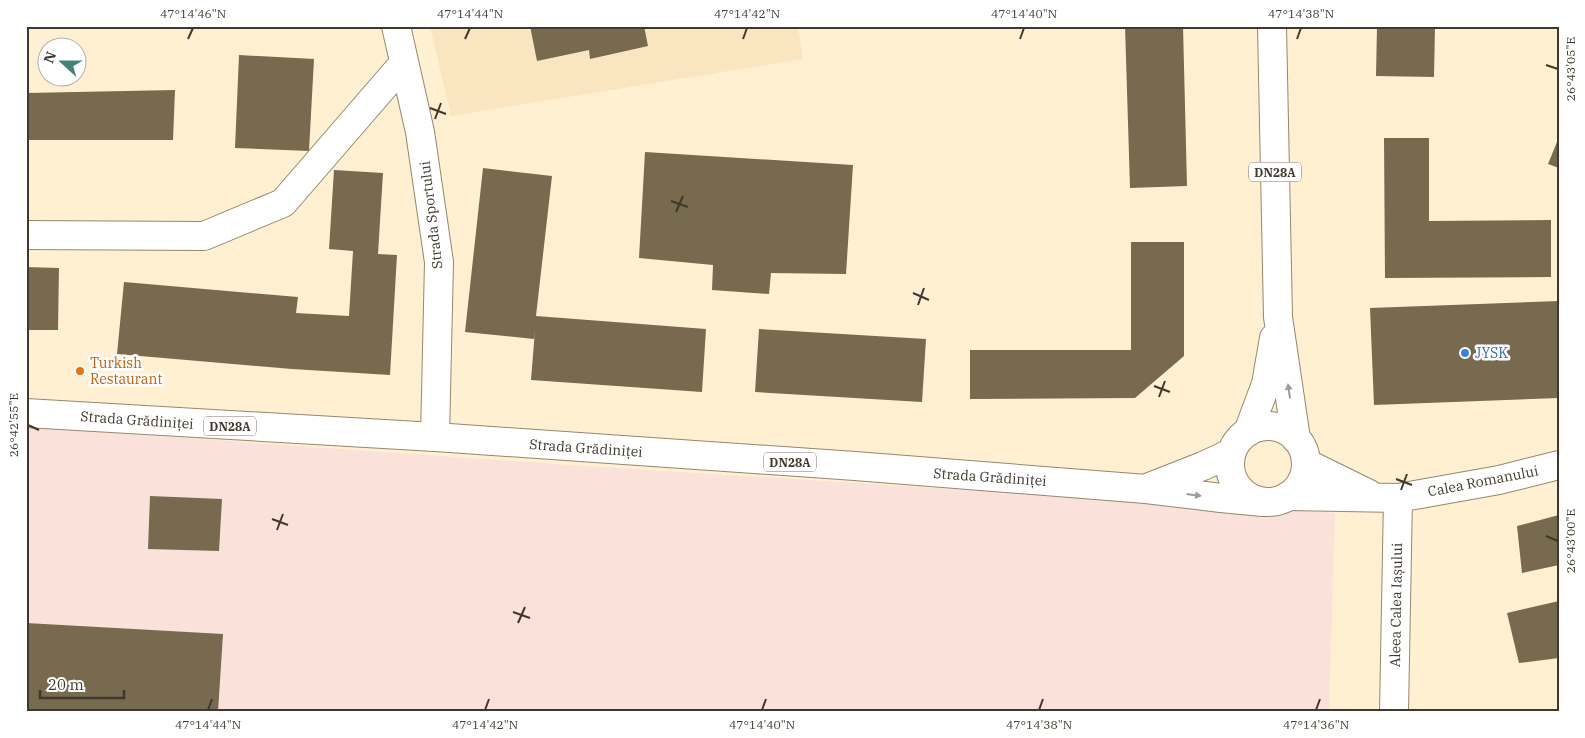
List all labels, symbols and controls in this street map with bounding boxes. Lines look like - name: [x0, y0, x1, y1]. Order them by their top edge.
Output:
- text: 47°14'46"N: [160, 6, 226, 21]
- text: 47°14'44"N: [437, 6, 503, 21]
- text: 47°14'42"N: [714, 6, 780, 21]
- text: 47°14'40"N: [991, 6, 1057, 21]
- text: 47°14'38"N: [1268, 6, 1334, 21]
- text: 26°43'05"E: [1563, 37, 1578, 101]
- north arrow: [38, 38, 88, 88]
- text: N: [39, 49, 60, 66]
- street label: Strada Sportului: [415, 160, 447, 270]
- road number: DN28A: [1249, 162, 1301, 182]
- place label: JYSK: [1475, 344, 1508, 362]
- marker: JYSK: [1459, 347, 1471, 359]
- place label: Turkish Restaurant: [90, 354, 162, 388]
- marker: Turkish Restaurant: [74, 365, 86, 377]
- one-way arrow: [1285, 382, 1293, 398]
- text: 26°42'55"E: [6, 393, 21, 457]
- street label: Strada Grădiniței: [80, 407, 194, 433]
- road number: DN28A: [204, 416, 256, 436]
- street label: Strada Grădiniței: [529, 435, 643, 461]
- road number: DN28A: [764, 452, 816, 472]
- street label: Calea Romanului: [1426, 461, 1540, 501]
- street label: Strada Grădiniței: [933, 464, 1047, 490]
- one-way arrow: [1187, 491, 1203, 499]
- text: 26°43'00"E: [1563, 509, 1578, 573]
- street label: Aleea Calea Iașului: [1386, 543, 1406, 667]
- scale bar: [40, 668, 124, 700]
- text: 20 m: [48, 675, 84, 694]
- text: 47°14'44"N: [175, 717, 241, 732]
- text: 47°14'42"N: [452, 717, 518, 732]
- text: 47°14'40"N: [729, 717, 795, 732]
- text: 47°14'38"N: [1006, 717, 1072, 732]
- text: 47°14'36"N: [1283, 717, 1349, 732]

